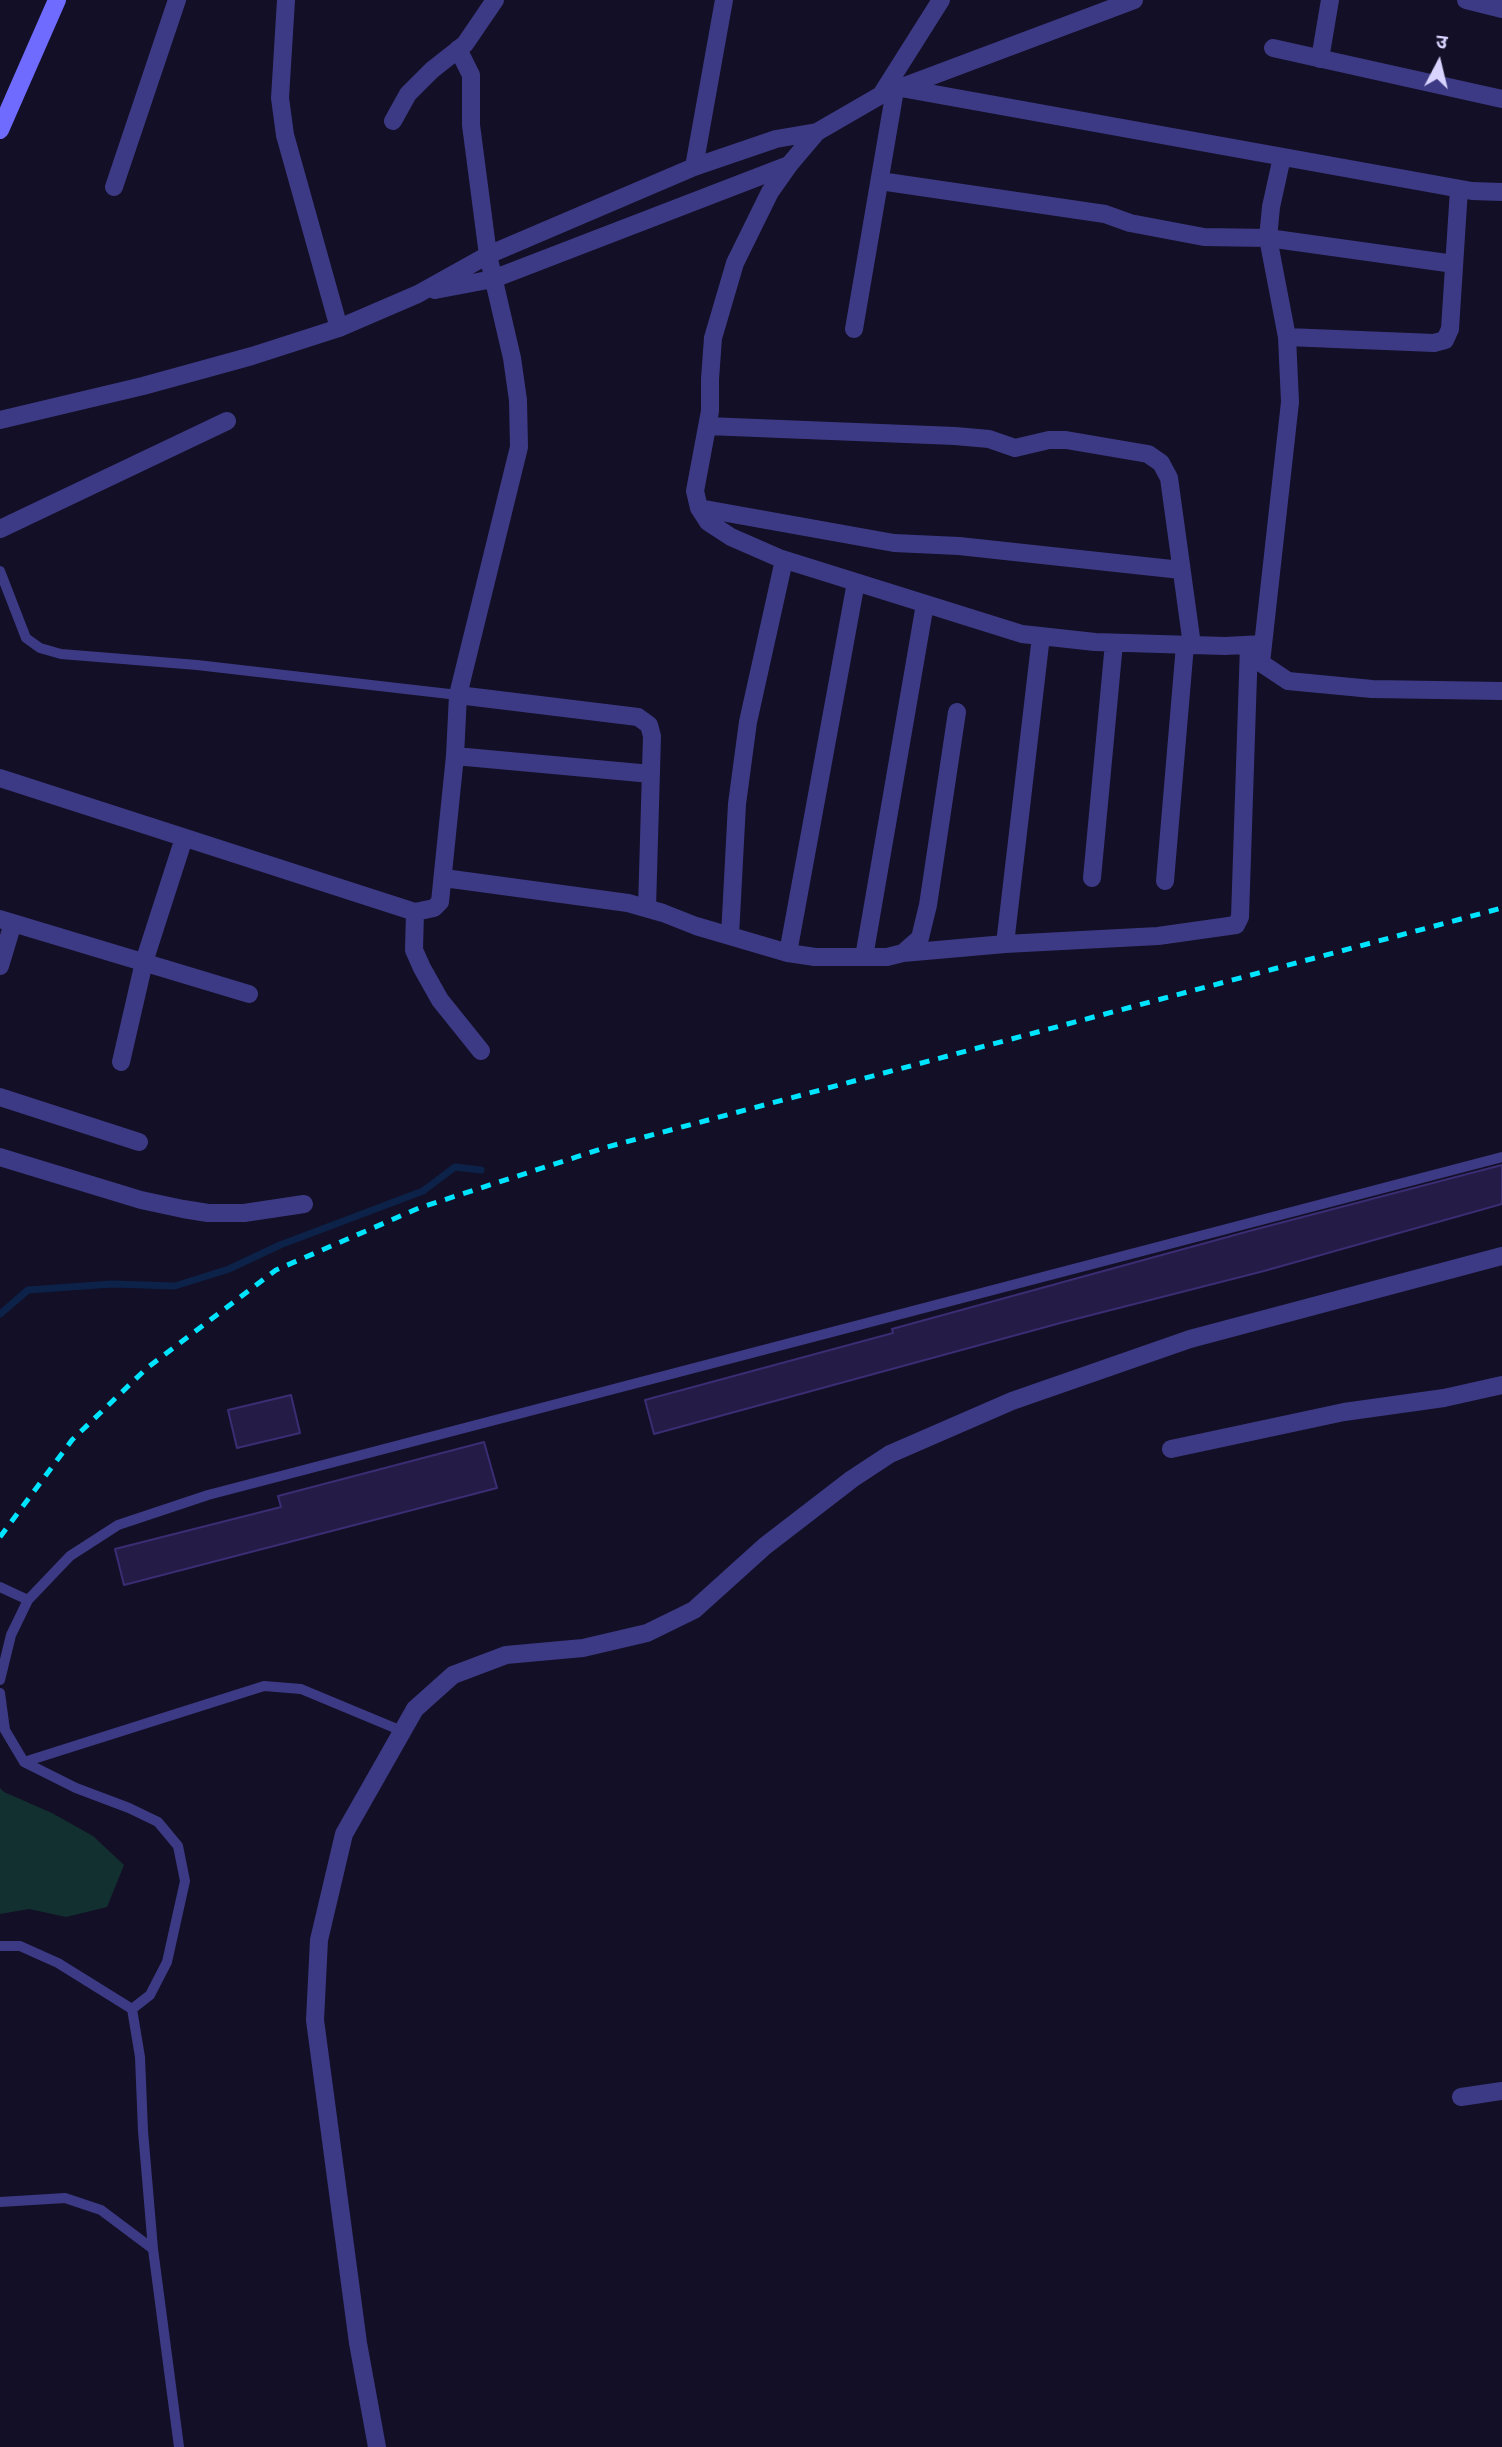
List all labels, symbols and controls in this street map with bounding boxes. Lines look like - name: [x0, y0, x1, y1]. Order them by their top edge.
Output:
- north arrow: [1404, 28, 1474, 98]
- text: उ: [1435, 31, 1448, 54]

